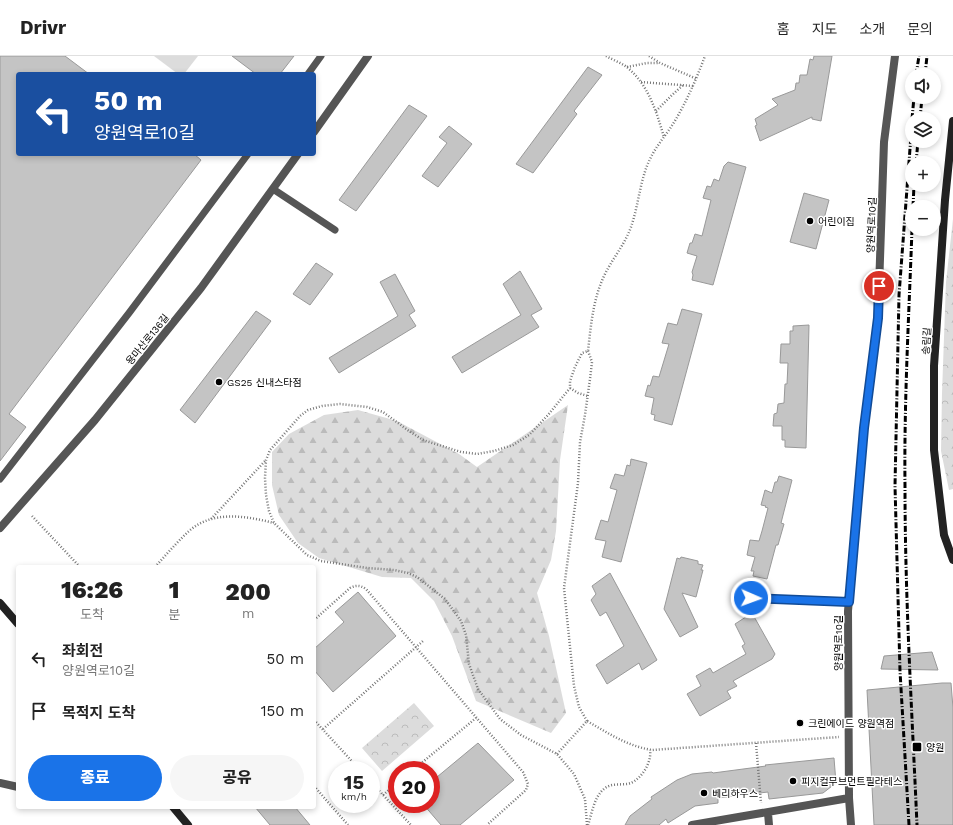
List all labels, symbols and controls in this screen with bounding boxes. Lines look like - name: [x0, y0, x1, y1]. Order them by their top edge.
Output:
- text: Drivr: [20, 16, 66, 39]
- text: 홈: [777, 21, 790, 37]
- text: 지도: [812, 21, 837, 37]
- text: 소개: [859, 21, 885, 37]
- text: 문의: [907, 21, 933, 37]
- map controls: [905, 68, 941, 236]
- button: sound: [905, 68, 941, 104]
- text: 50 m: [94, 84, 163, 117]
- icon: left: [28, 88, 80, 140]
- button: layers: [905, 112, 941, 148]
- text: 양원역로10길: [94, 122, 195, 143]
- button: +: [905, 156, 941, 192]
- street label: 양원역로10길: [865, 197, 878, 253]
- button: −: [905, 200, 941, 236]
- marker: 어린이집: [805, 216, 815, 226]
- place label: 어린이집: [818, 216, 855, 227]
- pin: [862, 269, 896, 303]
- icon: arrive: [868, 275, 890, 297]
- street label: 용마산로136길: [124, 312, 171, 367]
- street label: 송림길: [920, 327, 933, 355]
- marker: GS25 신내스타점: [214, 377, 224, 387]
- place label: GS25 신내스타점: [227, 377, 302, 388]
- text: 16:26: [61, 576, 123, 604]
- text: 1: [169, 576, 180, 604]
- position arrow: [730, 577, 772, 619]
- text: 200: [225, 578, 271, 606]
- text: m: [242, 606, 254, 621]
- text: 도착: [80, 607, 104, 622]
- text: 분: [168, 607, 180, 622]
- street label: 양원역로10길: [833, 615, 844, 671]
- text: 좌회전: [62, 642, 103, 660]
- icon: left: [28, 648, 50, 670]
- text: 50 m: [267, 650, 304, 668]
- text: 양원역로10길: [62, 663, 135, 678]
- icon: arrive: [28, 700, 50, 722]
- text: 150 m: [261, 702, 304, 720]
- text: 목적지 도착: [62, 704, 135, 722]
- marker: 크린에이드 양원역점: [795, 718, 805, 728]
- place label: 크린에이드 양원역점: [808, 718, 894, 729]
- marker: 양원: [911, 741, 923, 753]
- place label: 양원: [926, 742, 944, 753]
- button: 종료: [28, 755, 162, 801]
- button: 공유: [170, 755, 304, 801]
- speed limit sign: 20: [388, 761, 440, 813]
- text: 15: [344, 770, 364, 794]
- marker: 피지컬무브먼트필라테스: [788, 776, 798, 786]
- place label: 피지컬무브먼트필라테스: [801, 776, 902, 787]
- marker: 베리하우스: [699, 788, 709, 798]
- place label: 베리하우스: [712, 788, 758, 799]
- text: km/h: [341, 791, 367, 802]

